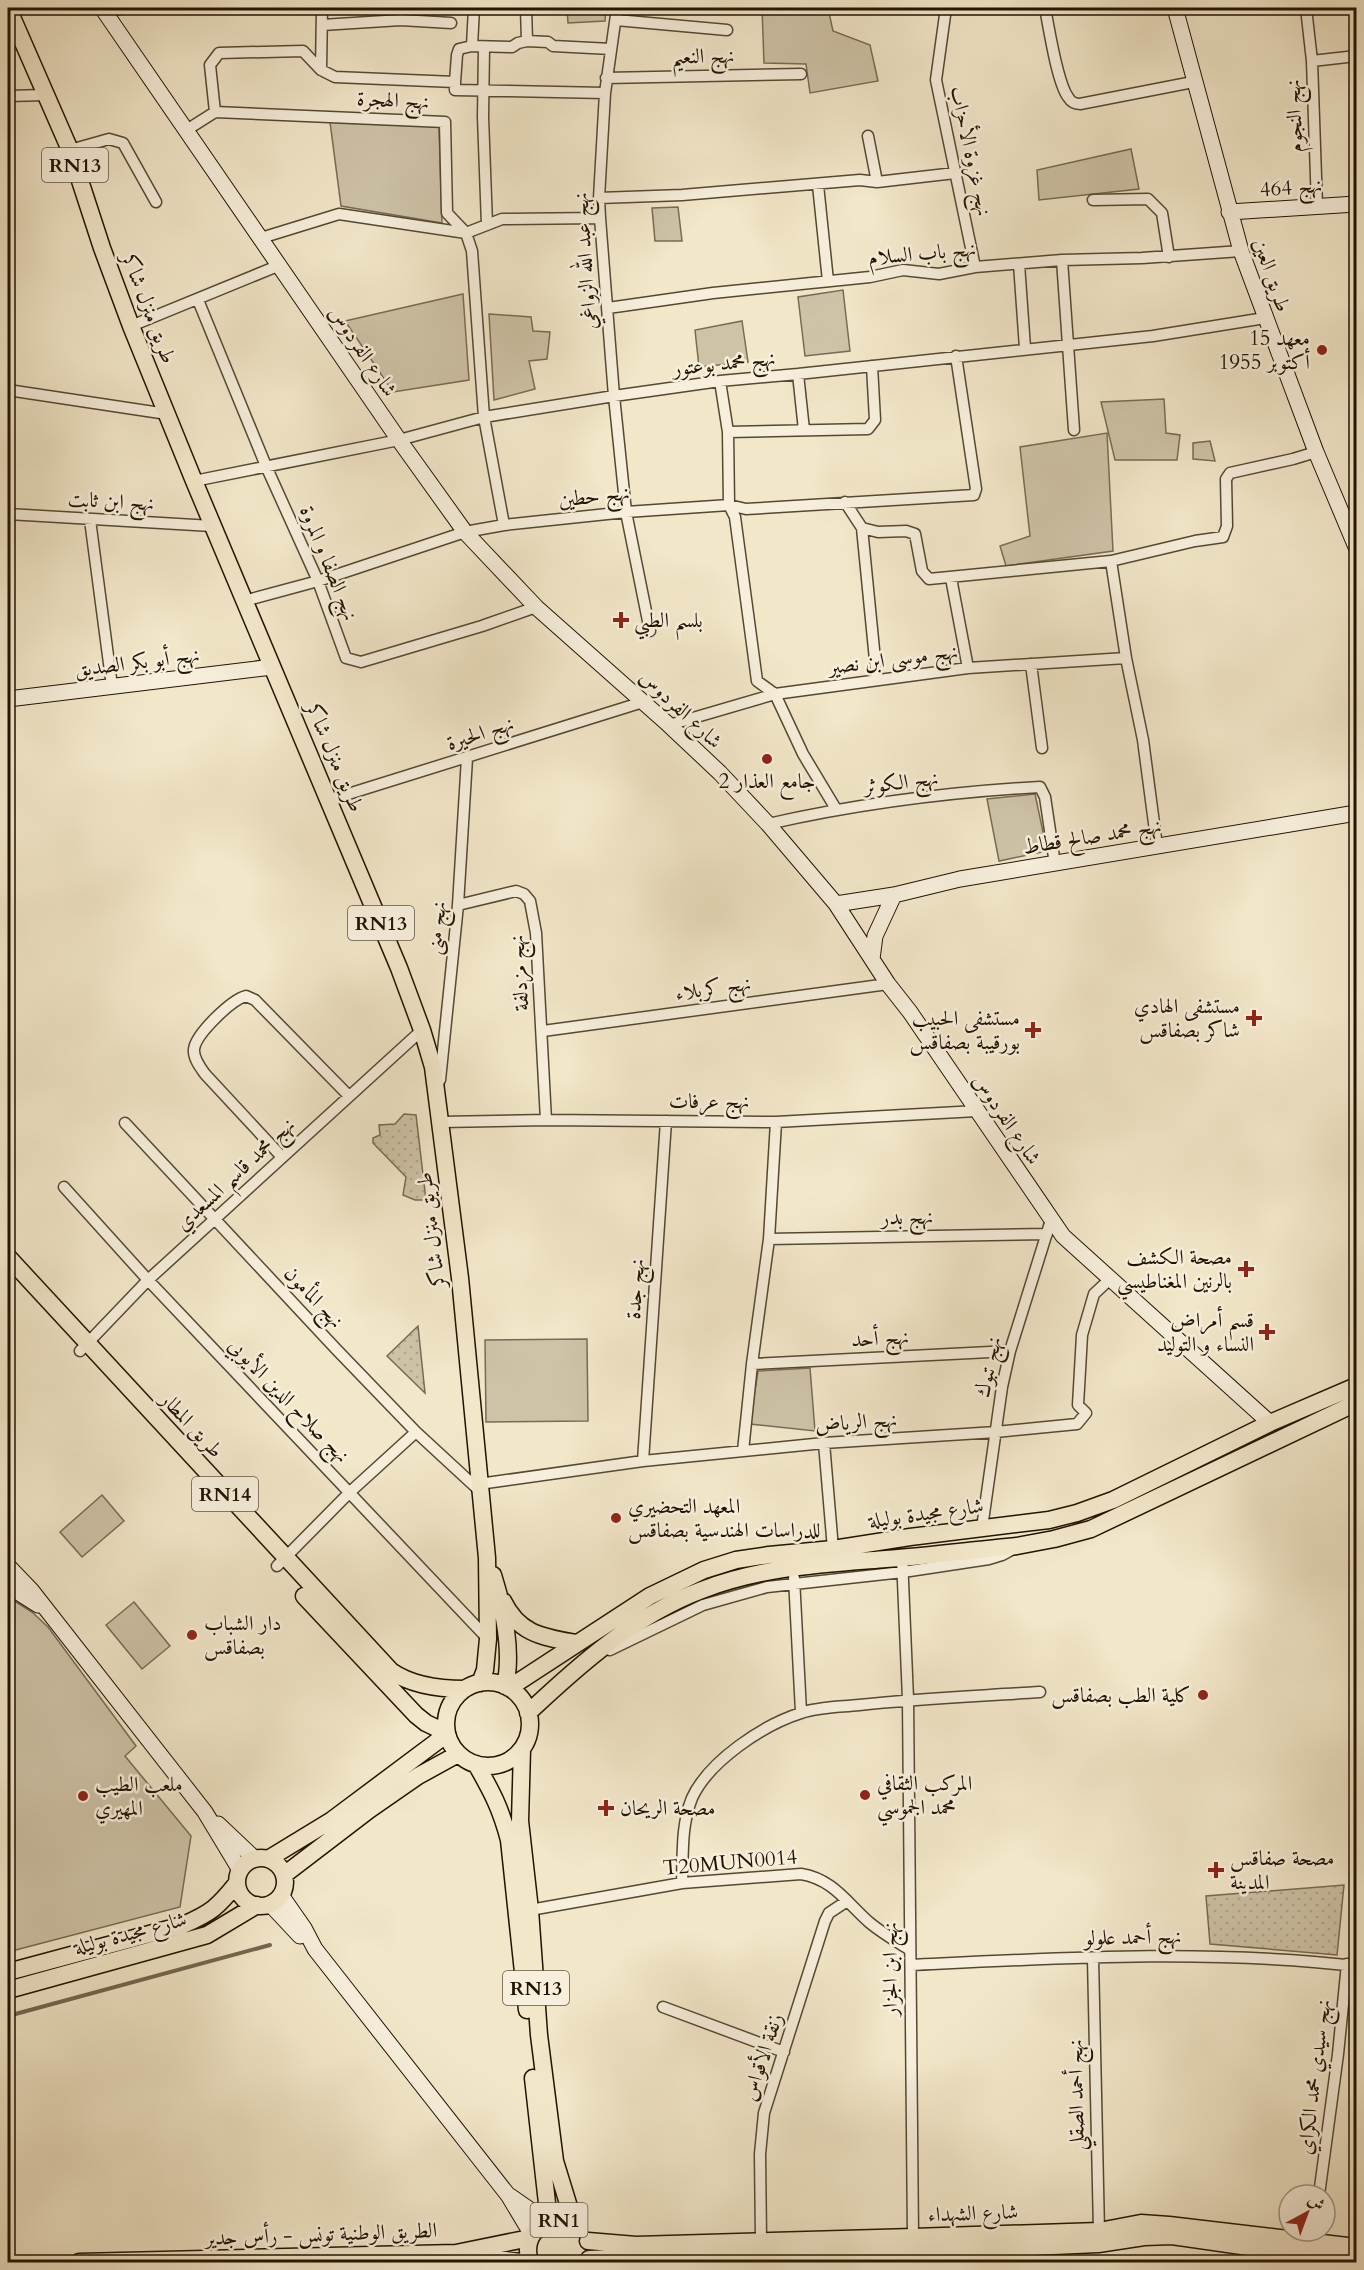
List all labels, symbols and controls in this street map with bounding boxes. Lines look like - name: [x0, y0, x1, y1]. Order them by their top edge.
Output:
- street label: نهج النعيم: [671, 41, 735, 78]
- street label: نهج النجوم: [1279, 79, 1314, 153]
- street label: نهج غزوة الأحزاب: [939, 83, 999, 220]
- street label: نهج الهجرة: [356, 84, 430, 121]
- road number: RN13: [42, 148, 108, 182]
- street label: نهج 464: [1259, 171, 1323, 208]
- street label: نهج عبد الله الزواغي: [563, 191, 609, 331]
- street label: نهج باب السلام: [867, 234, 978, 277]
- street label: طريق العين: [1245, 235, 1298, 316]
- street label: طريق منزل شاكر: [113, 247, 183, 368]
- street label: شارع الفردوس: [319, 300, 404, 404]
- place label: معهد 15 أكتوبر 1955: [1218, 324, 1310, 377]
- marker: معهد 15 أكتوبر 1955: [1315, 343, 1329, 357]
- street label: نهج محمد بوعتور: [669, 344, 777, 387]
- street label: نهج حطين: [557, 478, 632, 519]
- street label: نهج ابن ثابت: [67, 485, 155, 522]
- street label: نهج الصفا و المروة: [289, 501, 365, 626]
- place label: بلسم الطبي: [634, 606, 703, 641]
- marker: بلسم الطبي: [612, 611, 630, 629]
- street label: نهج موسى ابن نصير: [825, 637, 960, 686]
- street label: نهج أبو بكر الصديق: [73, 639, 202, 689]
- street label: شارع الفردوس: [631, 663, 729, 758]
- street label: طريق منزل شاكر: [298, 696, 371, 816]
- street label: نهج الحيرة: [443, 709, 519, 762]
- marker: جامع العذار 2: [760, 752, 774, 766]
- street label: نهج الكوثر: [860, 764, 940, 806]
- place label: جامع العذار 2: [719, 767, 815, 800]
- street label: نهج محمد صالح قطاط: [1021, 811, 1164, 866]
- street label: نهج منى: [419, 900, 458, 957]
- road number: RN13: [348, 906, 414, 940]
- street label: نهج مزدلفة: [502, 934, 541, 1012]
- street label: نهج كربلاء: [673, 969, 753, 1012]
- place label: مستشفى الهادي شاكر بصفاقس: [1134, 992, 1240, 1045]
- place label: مستشفى الحبيب بورقيبة بصفاقس: [910, 1004, 1020, 1057]
- marker: مستشفى الهادي شاكر بصفاقس: [1245, 1009, 1263, 1027]
- marker: مستشفى الحبيب بورقيبة بصفاقس: [1024, 1021, 1042, 1039]
- street label: شارع الفردوس: [963, 1068, 1048, 1172]
- street label: نهج عرفات: [669, 1087, 749, 1120]
- street label: نهج محمد قاسم المسعدي: [169, 1111, 306, 1242]
- street label: طريق منزل شاكر: [410, 1170, 453, 1292]
- street label: نهج بدر: [879, 1203, 933, 1236]
- place label: مصحة الكشف بالرنين المغناطيسي: [1117, 1243, 1232, 1301]
- street label: نهج جدة: [619, 1258, 656, 1321]
- street label: نهج المأمون: [274, 1259, 351, 1338]
- marker: مصحة الكشف بالرنين المغناطيسي: [1237, 1260, 1255, 1278]
- place label: قسم أمراض النساء و التوليد: [1157, 1305, 1254, 1359]
- street label: نهج أحد: [850, 1322, 910, 1358]
- marker: قسم أمراض النساء و التوليد: [1258, 1323, 1276, 1341]
- street label: نهج صلاح الدين الأيوبي: [219, 1331, 357, 1472]
- street label: نهج تبوك: [968, 1334, 1013, 1401]
- street label: طريق المطار: [152, 1384, 230, 1465]
- street label: نهج الرياض: [814, 1405, 898, 1444]
- road number: RN14: [192, 1477, 258, 1511]
- street label: شارع مجيدة بوليلة: [866, 1491, 986, 1539]
- place label: المعهد التحضيري للدراسات الهندسية بصفاقس: [628, 1492, 821, 1545]
- marker: المعهد التحضيري للدراسات الهندسية بصفاقس: [609, 1511, 623, 1525]
- place label: دار الشباب بصفاقس: [204, 1609, 282, 1662]
- marker: دار الشباب بصفاقس: [185, 1628, 199, 1642]
- place label: كلية الطب بصفاقس: [1051, 1681, 1191, 1710]
- marker: كلية الطب بصفاقس: [1196, 1688, 1210, 1702]
- place label: المركب الثقافي محمد الجموسي: [877, 1769, 972, 1827]
- place label: ملعب الطيب المهيري: [95, 1770, 183, 1824]
- marker: المركب الثقافي محمد الجموسي: [858, 1788, 872, 1802]
- marker: ملعب الطيب المهيري: [76, 1789, 90, 1803]
- place label: مصحة الريحان: [620, 1794, 715, 1823]
- marker: مصحة الريحان: [597, 1799, 615, 1817]
- street label: T20MUN0014: [662, 1842, 799, 1883]
- place label: مصحة صفاقس المدينة: [1230, 1844, 1334, 1897]
- marker: مصحة صفاقس المدينة: [1207, 1861, 1225, 1879]
- street label: شارع مجيدة بوليلة: [70, 1905, 191, 1966]
- street label: نهج أحمد علولو: [1082, 1921, 1182, 1957]
- street label: نهج ابن الجزار: [876, 1922, 909, 2018]
- road number: RN13: [503, 1971, 569, 2005]
- street label: نهج سيدي محمد الكراي: [1291, 1998, 1342, 2157]
- street label: زنقة الأقواس: [734, 2009, 790, 2105]
- street label: نهج أحمد الصقلي: [1060, 2039, 1097, 2151]
- north arrow: [1277, 2183, 1337, 2243]
- text: ش: [1303, 2189, 1329, 2216]
- street label: شارع الشهداء: [927, 2197, 1019, 2233]
- road number: RN1: [530, 2203, 588, 2237]
- street label: الطريق الوطنية تونس - رأس جدير: [202, 2215, 438, 2253]

